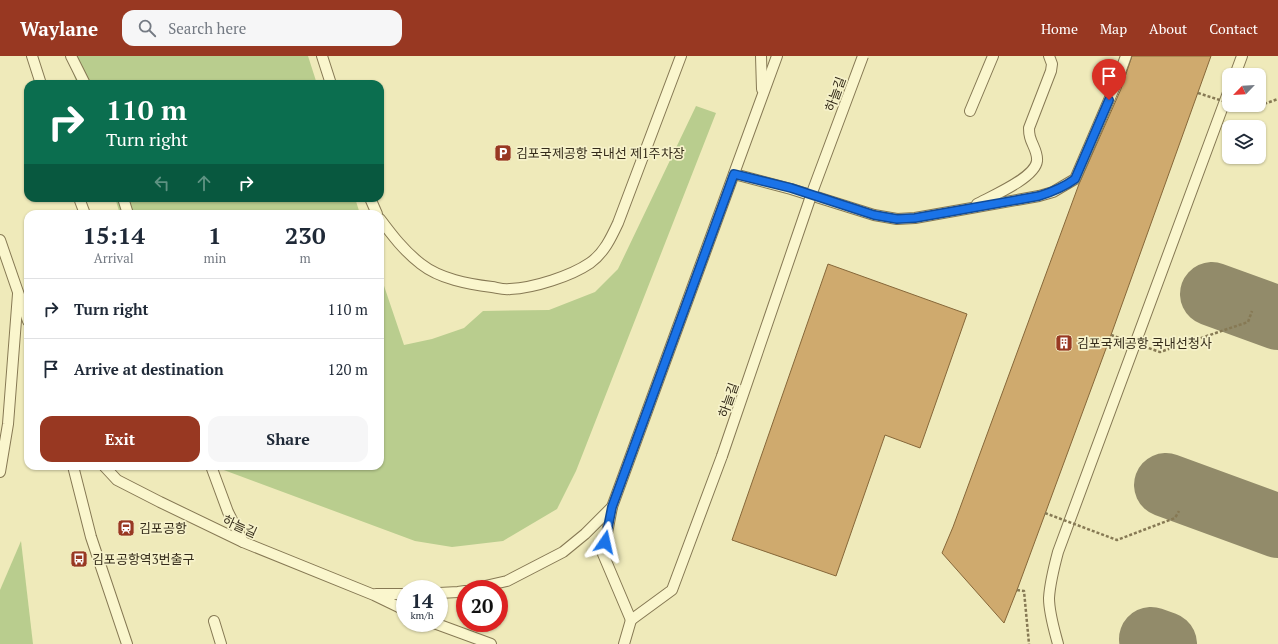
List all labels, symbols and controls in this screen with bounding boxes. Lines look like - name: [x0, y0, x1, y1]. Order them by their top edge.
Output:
- search box: [122, 10, 402, 46]
- text: Waylane: [20, 16, 98, 41]
- icon: search: [136, 17, 158, 39]
- text: Search here: [168, 18, 246, 38]
- text: Home: [1041, 19, 1078, 38]
- text: Map: [1100, 19, 1127, 38]
- text: About: [1149, 19, 1187, 38]
- text: Contact: [1209, 19, 1258, 38]
- pin: [1092, 59, 1126, 100]
- icon: arrive: [1098, 65, 1120, 87]
- north arrow: [1222, 68, 1266, 112]
- map controls: [1222, 68, 1266, 164]
- street label: 하늘길: [820, 74, 850, 114]
- text: 110 m: [106, 91, 187, 128]
- icon: right: [40, 96, 92, 148]
- button: layers: [1222, 120, 1266, 164]
- text: Turn right: [106, 127, 188, 151]
- parking icon: 김포국제공항 국내선 제1주차장: [493, 143, 513, 163]
- place label: 김포국제공항 국내선 제1주차장: [516, 144, 685, 162]
- icon: left: [151, 172, 173, 194]
- icon: ahead: [193, 172, 215, 194]
- icon: right: [235, 172, 257, 194]
- text: 15:14: [82, 219, 145, 251]
- text: 1: [208, 219, 222, 251]
- text: 230: [285, 219, 325, 251]
- text: Arrival: [94, 249, 134, 267]
- text: min: [203, 249, 226, 267]
- text: m: [300, 249, 311, 267]
- icon: right: [40, 298, 62, 320]
- text: Turn right: [74, 299, 149, 319]
- text: 110 m: [327, 299, 368, 319]
- building icon: 김포국제공항 국내선청사: [1054, 333, 1074, 353]
- place label: 김포국제공항 국내선청사: [1077, 334, 1212, 352]
- icon: arrive: [40, 358, 62, 380]
- text: Arrive at destination: [74, 359, 224, 379]
- text: 120 m: [327, 359, 368, 379]
- street label: 하늘길: [714, 380, 742, 420]
- button: Exit: [40, 416, 200, 462]
- button: Share: [208, 416, 368, 462]
- street label: 하늘길: [220, 510, 260, 542]
- station icon: 김포공항: [116, 518, 136, 538]
- place label: 김포공항: [139, 519, 187, 537]
- position arrow: [584, 521, 626, 563]
- bus stop icon: 김포공항역3번출구: [69, 549, 89, 569]
- place label: 김포공항역3번출구: [92, 550, 195, 568]
- speed limit sign: 20: [456, 580, 508, 632]
- text: 14: [411, 587, 433, 614]
- text: km/h: [410, 609, 434, 622]

